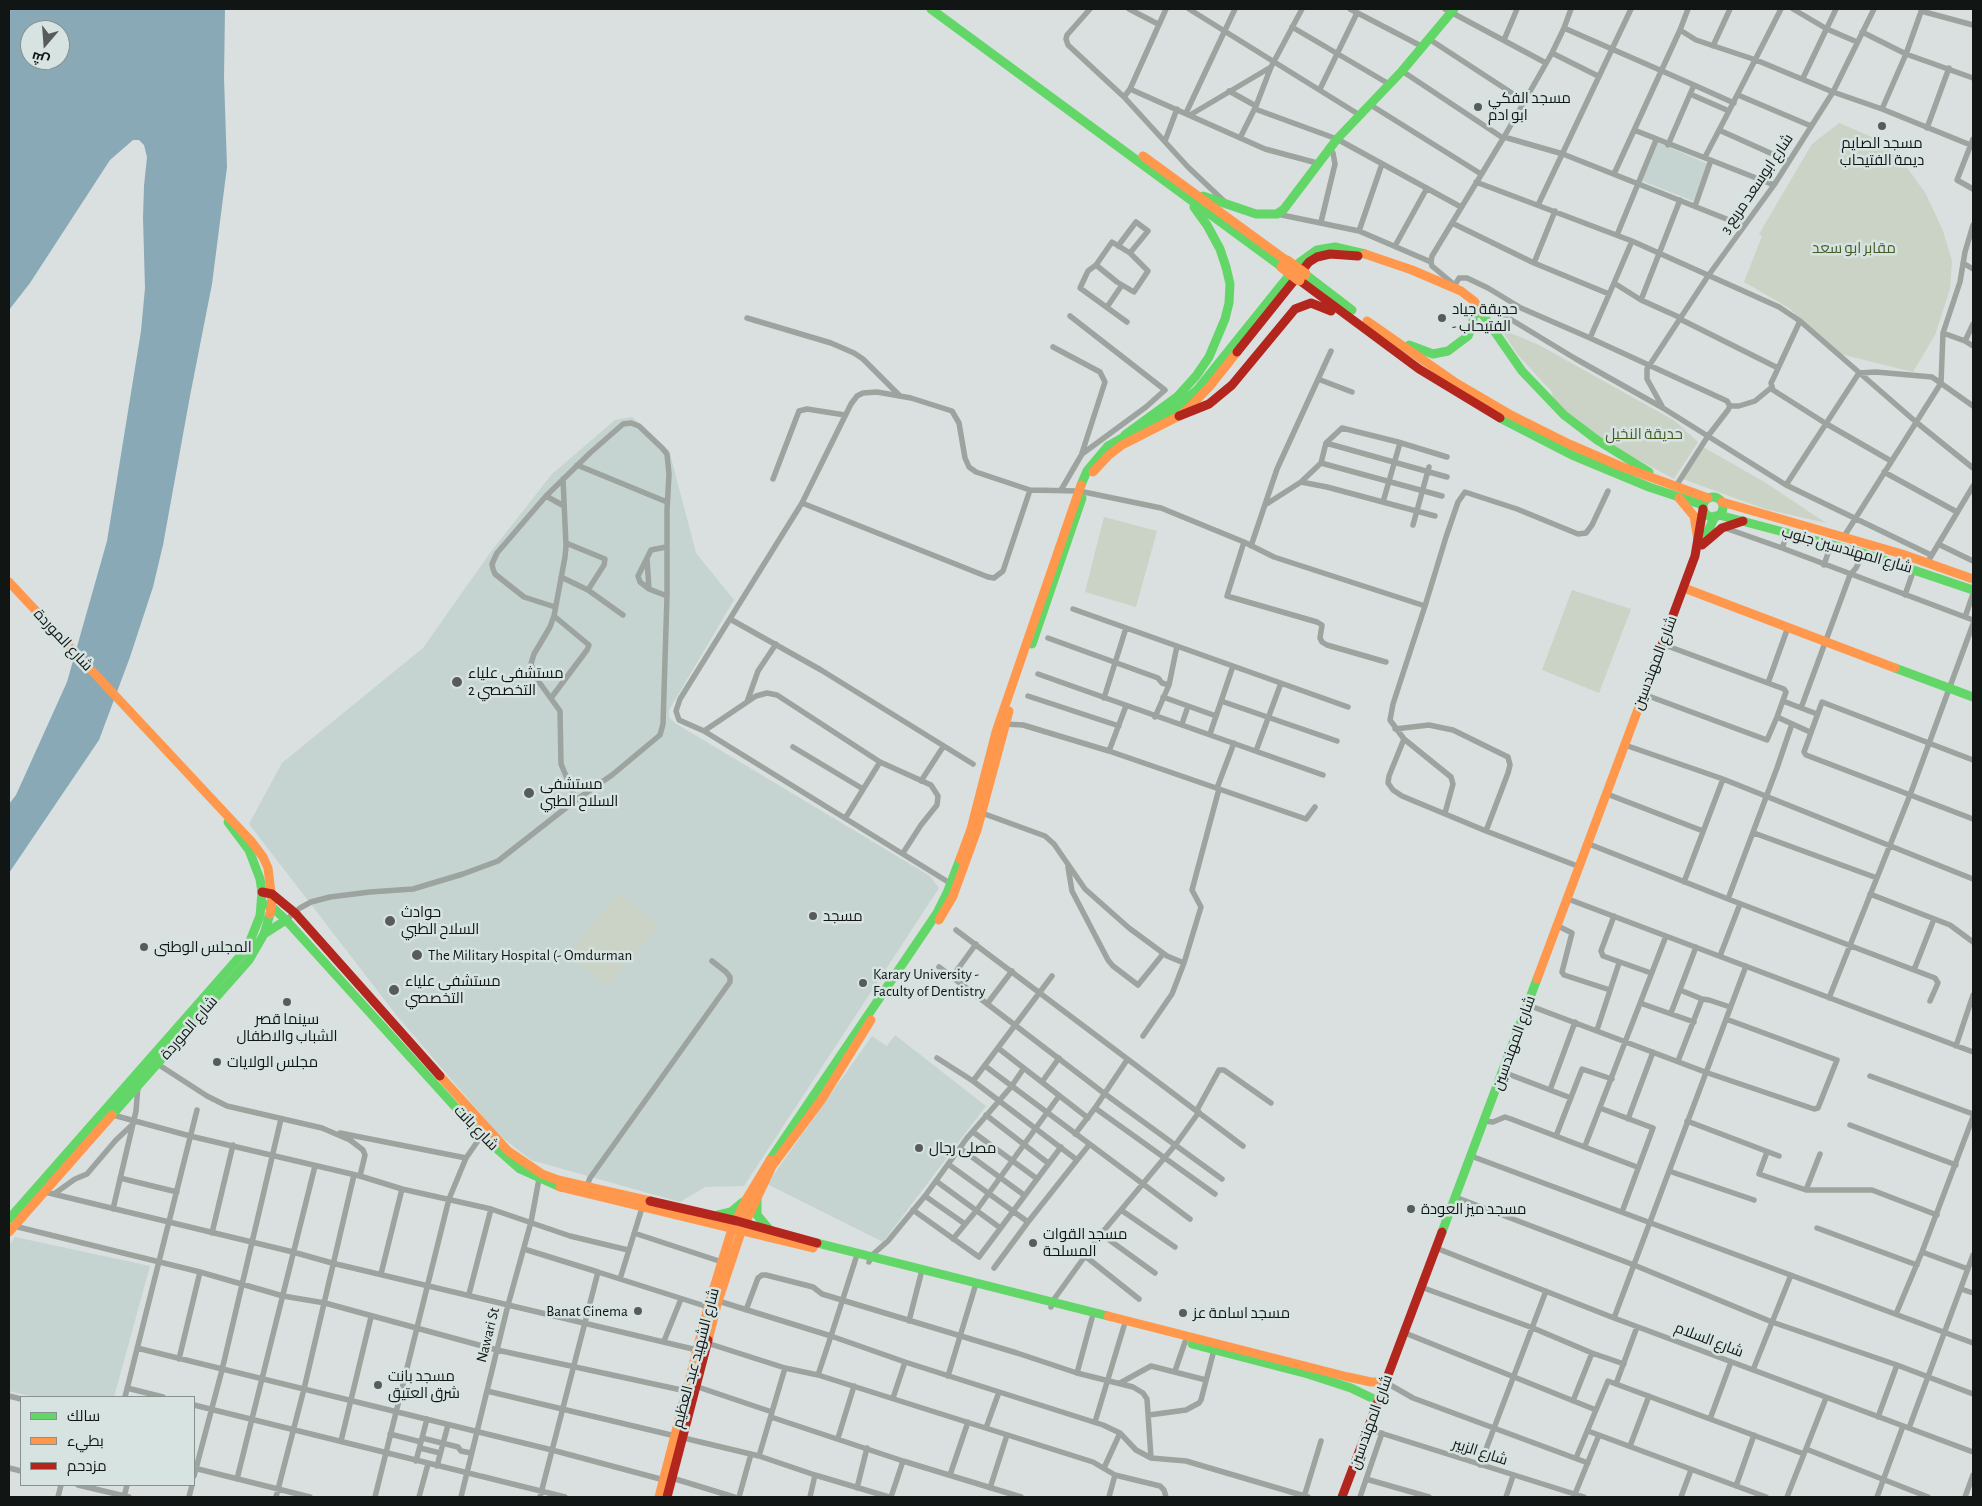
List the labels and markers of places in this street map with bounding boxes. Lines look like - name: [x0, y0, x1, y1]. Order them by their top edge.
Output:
- place label: مسجد الفكي ابو ادم: [1488, 89, 1571, 124]
- marker: مسجد الفكي ابو ادم: [1472, 101, 1484, 113]
- marker: مسجد الصايم ديمة الفتيحاب: [1876, 120, 1888, 132]
- place label: مسجد الصايم ديمة الفتيحاب: [1840, 134, 1924, 169]
- place label: حديقة جياد - الفتيحاب: [1452, 300, 1517, 335]
- marker: حديقة جياد - الفتيحاب: [1436, 312, 1448, 324]
- place label: مستشفى علياء التخصصي 2: [468, 664, 564, 699]
- marker: مستشفى علياء التخصصي 2: [450, 675, 464, 689]
- place label: مستشفى السلاح الطبي: [540, 775, 618, 810]
- marker: مستشفى السلاح الطبي: [522, 786, 536, 800]
- place label: حوادث السلاح الطبي: [401, 903, 479, 938]
- place label: مسجد: [823, 907, 863, 925]
- marker: مسجد: [807, 910, 819, 922]
- marker: حوادث السلاح الطبي: [383, 914, 397, 928]
- place label: المجلس الوطنى: [154, 938, 252, 956]
- marker: المجلس الوطنى: [138, 941, 150, 953]
- place label: The Military Hospital (- Omdurman: [428, 946, 632, 964]
- marker: The Military Hospital (- Omdurman: [410, 948, 424, 962]
- place label: Karary University - Faculty of Dentistry: [873, 965, 985, 1000]
- place label: مستشفى علياء التخصصي: [405, 972, 501, 1007]
- marker: Karary University - Faculty of Dentistry: [857, 977, 869, 989]
- marker: مستشفى علياء التخصصي: [387, 983, 401, 997]
- marker: سينما قصر الشباب والاطفال: [281, 996, 293, 1008]
- place label: سينما قصر الشباب والاطفال: [236, 1010, 338, 1045]
- place label: مجلس الولايات: [227, 1053, 318, 1071]
- marker: مجلس الولايات: [211, 1056, 223, 1068]
- place label: مصلى رجال: [929, 1139, 996, 1157]
- marker: مصلى رجال: [913, 1142, 925, 1154]
- place label: مسجد ميز العودة: [1421, 1200, 1526, 1218]
- marker: مسجد ميز العودة: [1405, 1203, 1417, 1215]
- place label: مسجد القوات المسلحة: [1043, 1225, 1127, 1260]
- marker: مسجد القوات المسلحة: [1027, 1237, 1039, 1249]
- place label: Banat Cinema: [546, 1302, 628, 1320]
- place label: مسجد اسامة عز: [1193, 1304, 1290, 1322]
- marker: Banat Cinema: [632, 1305, 644, 1317]
- marker: مسجد اسامة عز: [1177, 1307, 1189, 1319]
- place label: مسجد بانت شرق العتيق: [388, 1367, 460, 1402]
- marker: مسجد بانت شرق العتيق: [372, 1379, 384, 1391]

